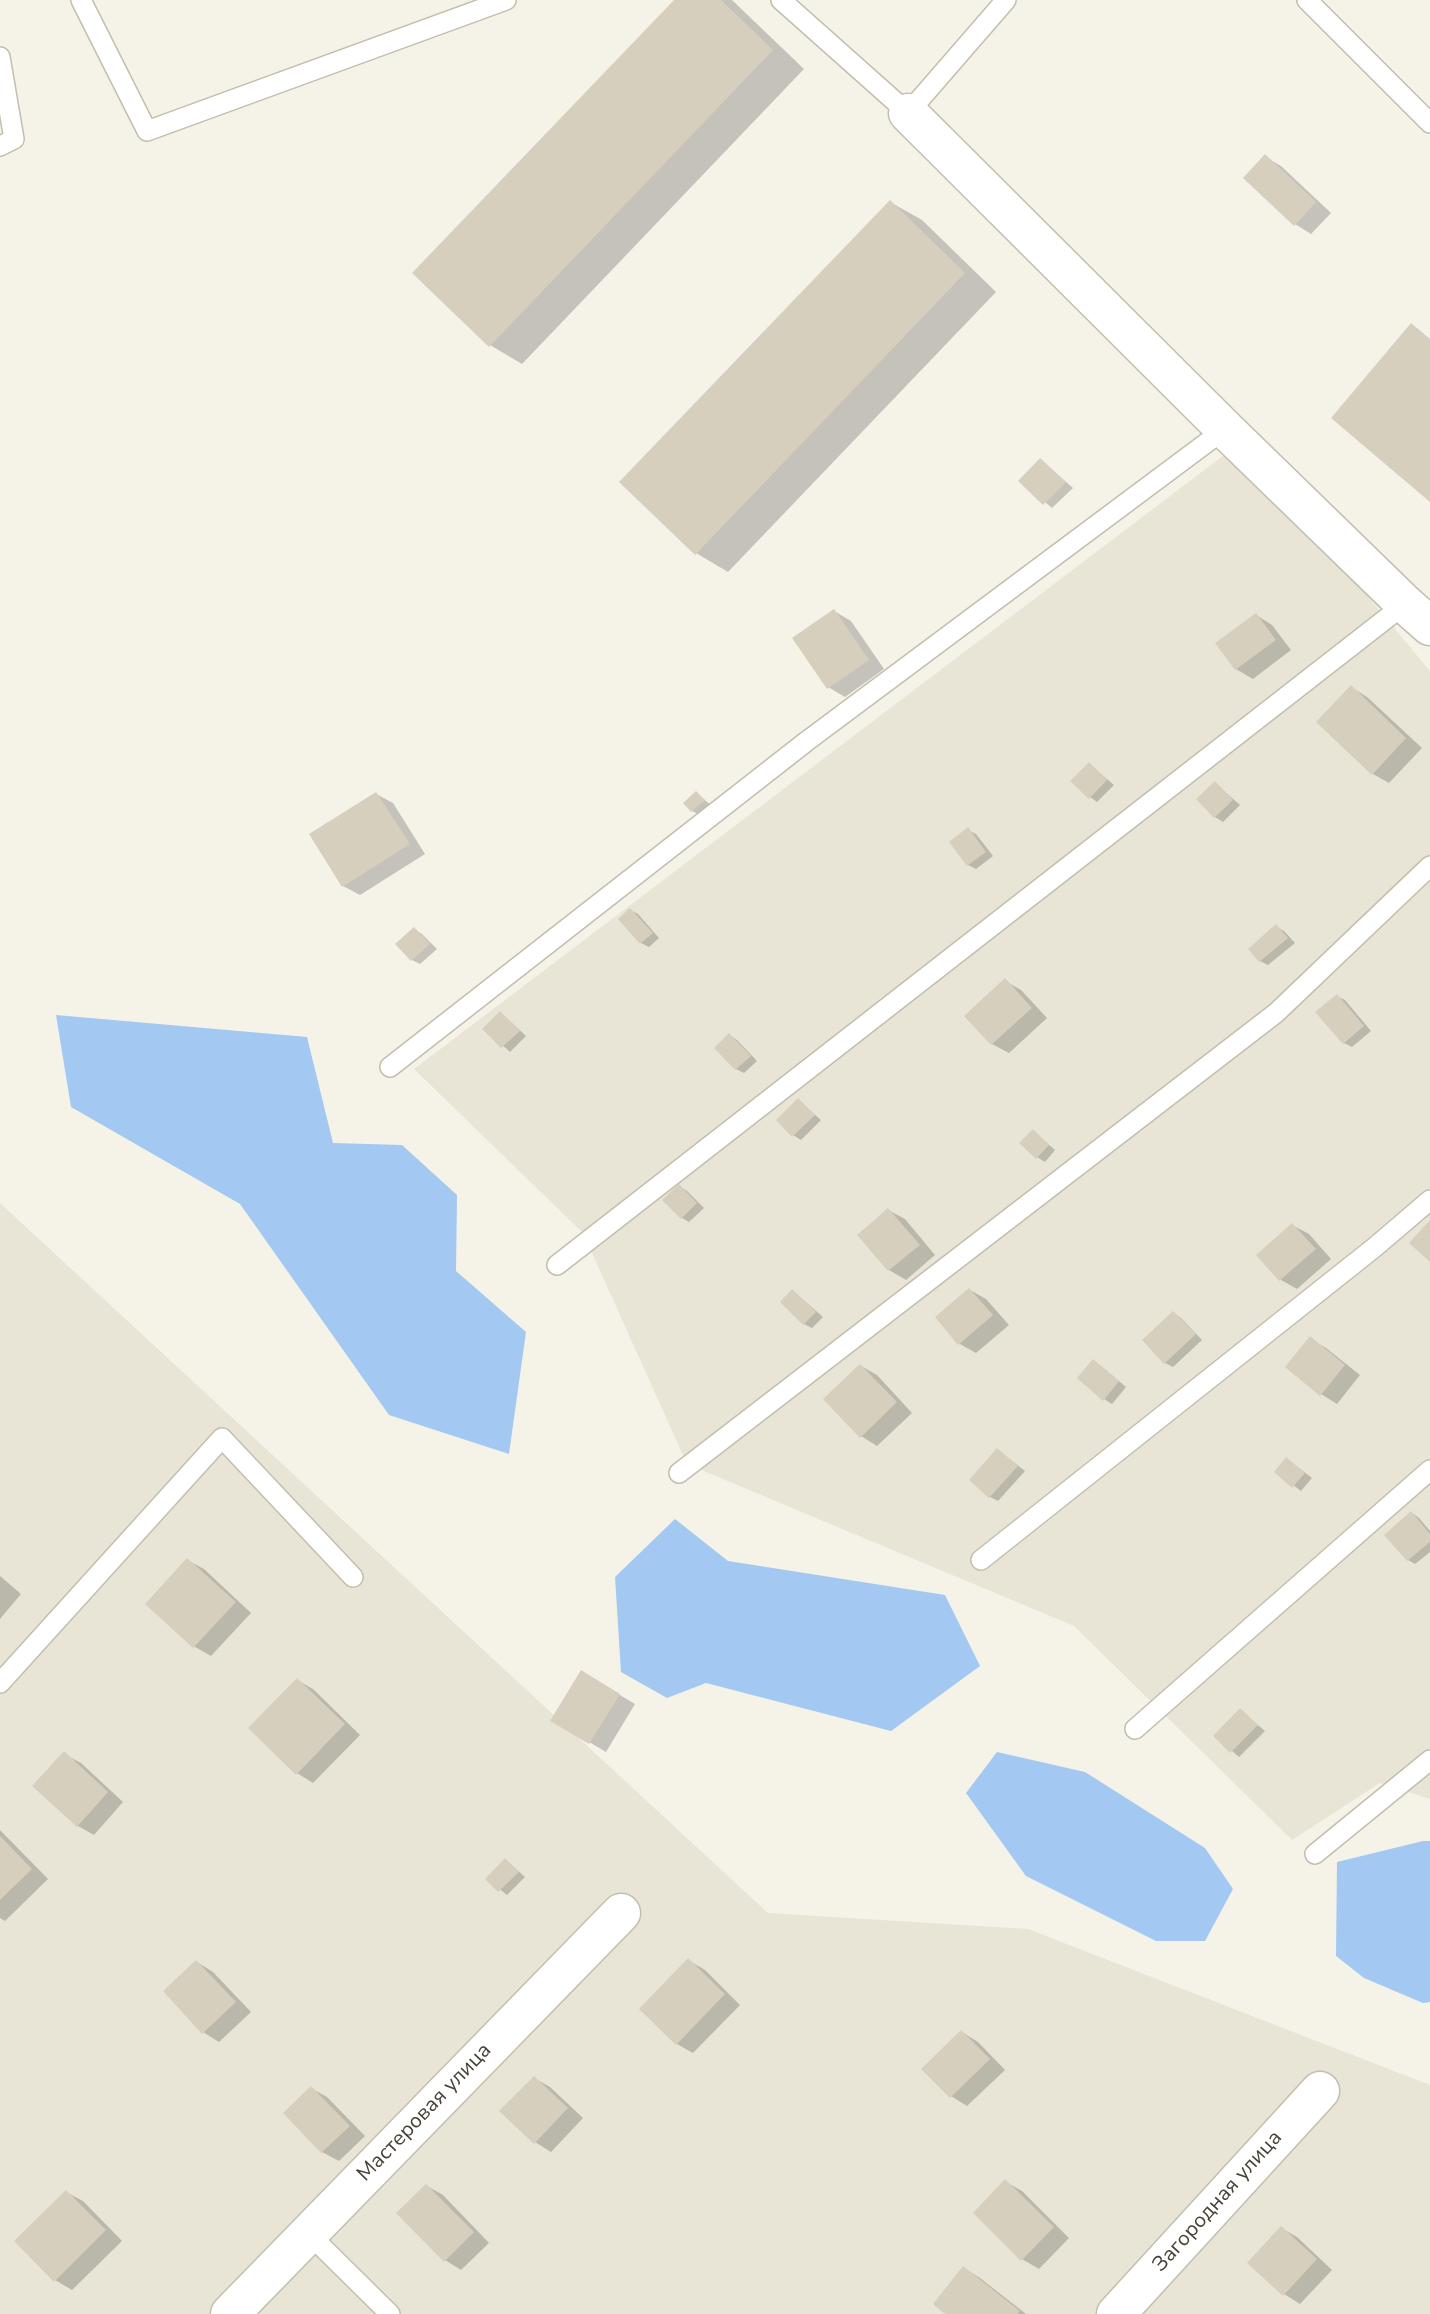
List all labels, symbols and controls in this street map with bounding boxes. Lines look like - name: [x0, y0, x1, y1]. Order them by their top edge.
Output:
- street label: Мастеровая улица: [353, 2039, 497, 2187]
- street label: Загородная улица: [1148, 2126, 1288, 2278]

